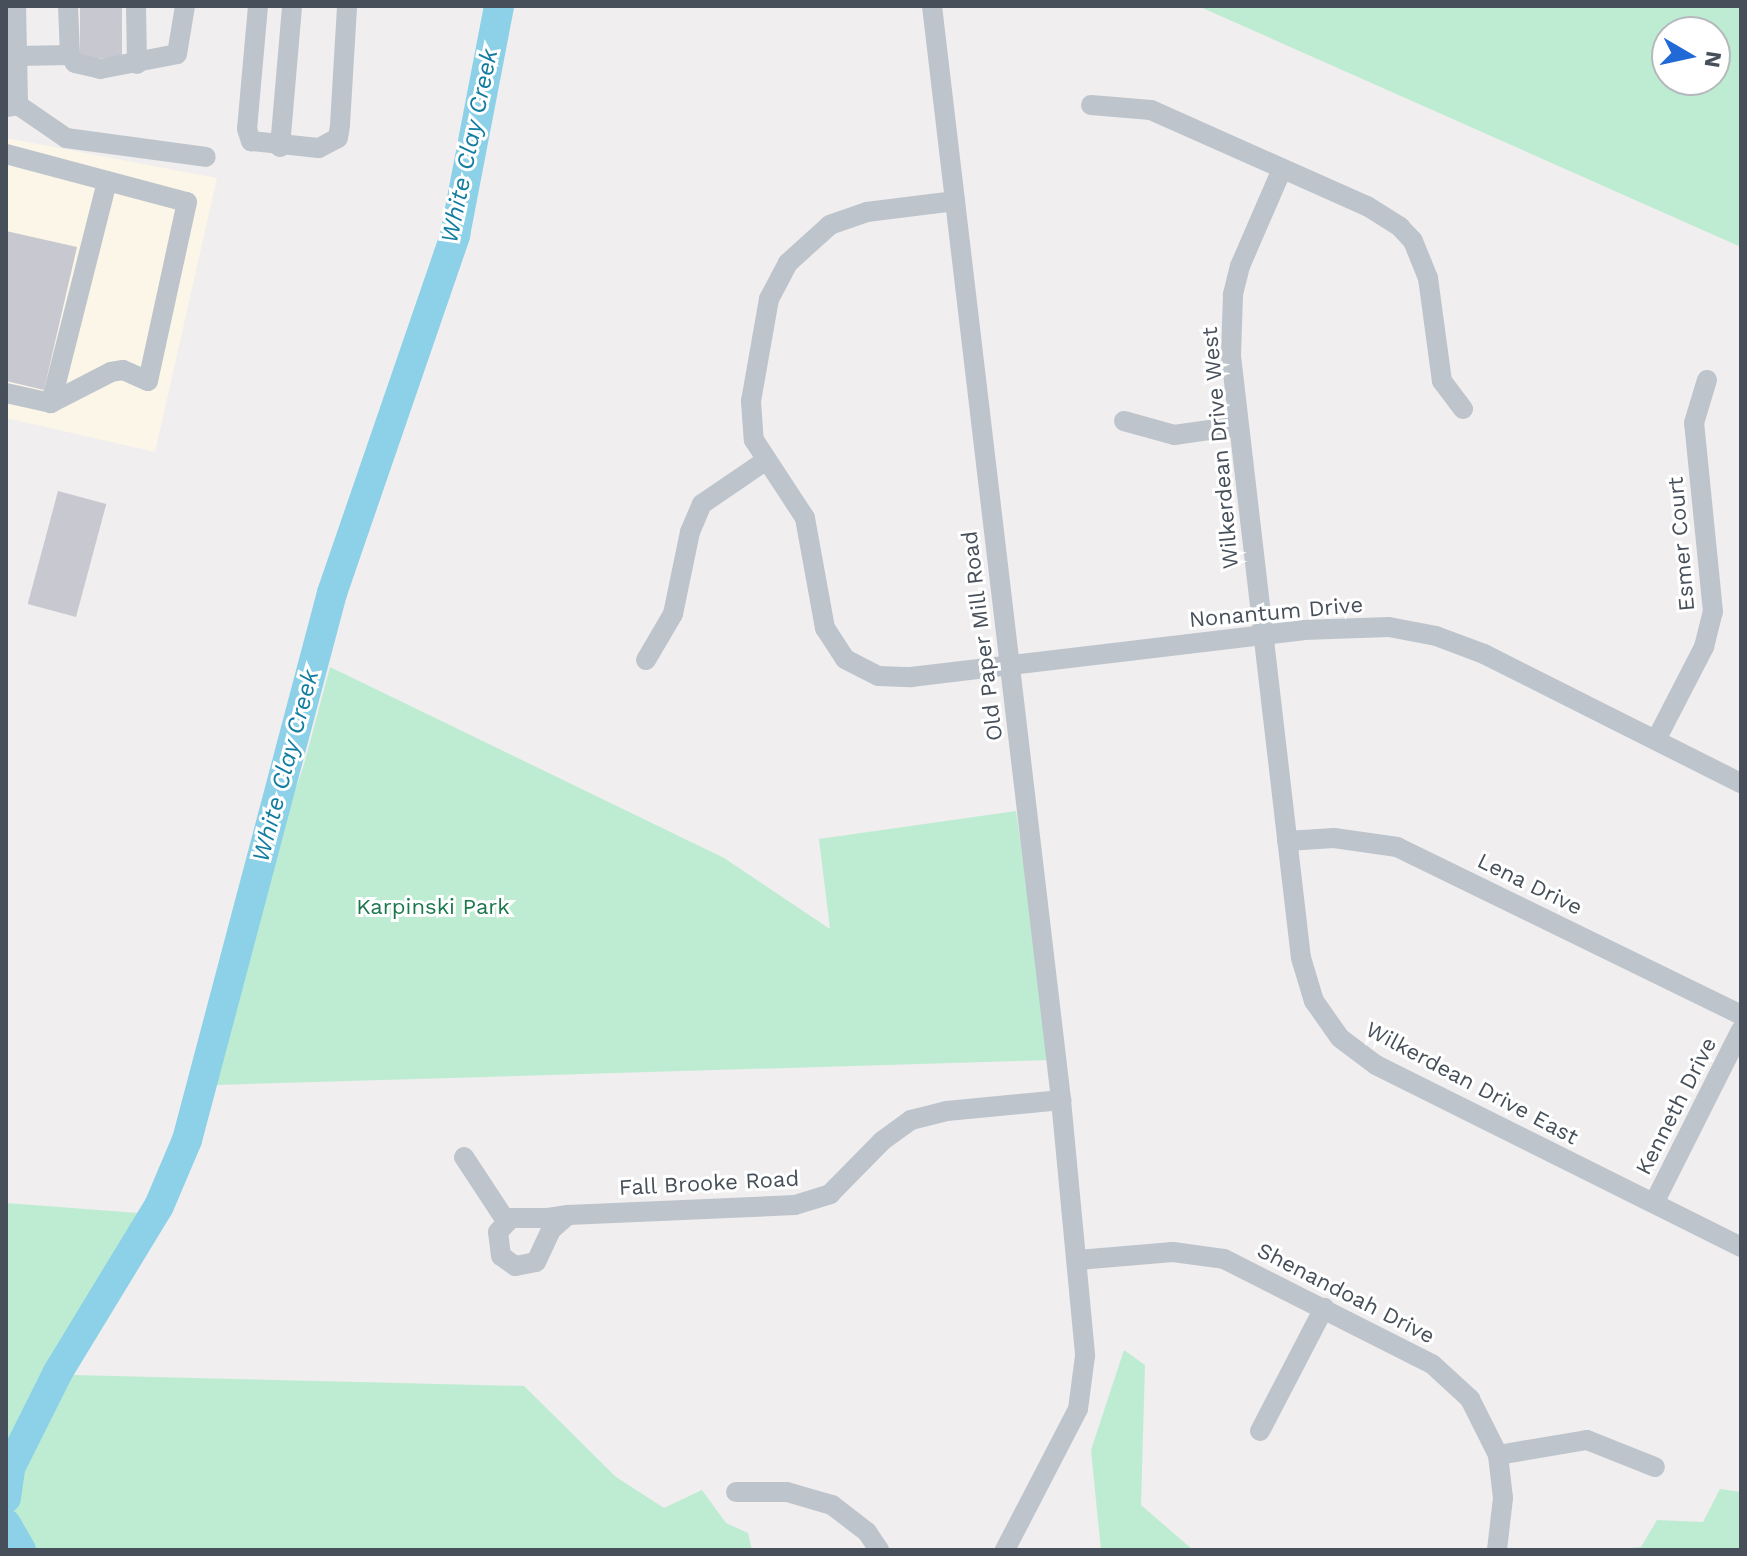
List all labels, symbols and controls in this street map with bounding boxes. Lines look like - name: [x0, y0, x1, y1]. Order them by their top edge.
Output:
- north arrow: [1651, 16, 1731, 96]
- water label: White Clay Creek: [435, 46, 505, 246]
- text: N: [1700, 50, 1727, 70]
- street label: Wilkerdean Drive West: [1196, 326, 1244, 570]
- street label: Esmer Court: [1662, 476, 1700, 612]
- street label: Old Paper Mill Road: [956, 529, 1008, 743]
- street label: Nonantum Drive: [1188, 591, 1364, 633]
- water label: White Clay Creek: [246, 667, 326, 865]
- street label: Lena Drive: [1473, 847, 1587, 921]
- park label: Karpinski Park: [356, 894, 510, 920]
- street label: Wilkerdean Drive East: [1361, 1016, 1583, 1150]
- street label: Kenneth Drive: [1630, 1033, 1722, 1179]
- street label: Fall Brooke Road: [618, 1165, 800, 1201]
- street label: Shenandoah Drive: [1253, 1237, 1439, 1349]

